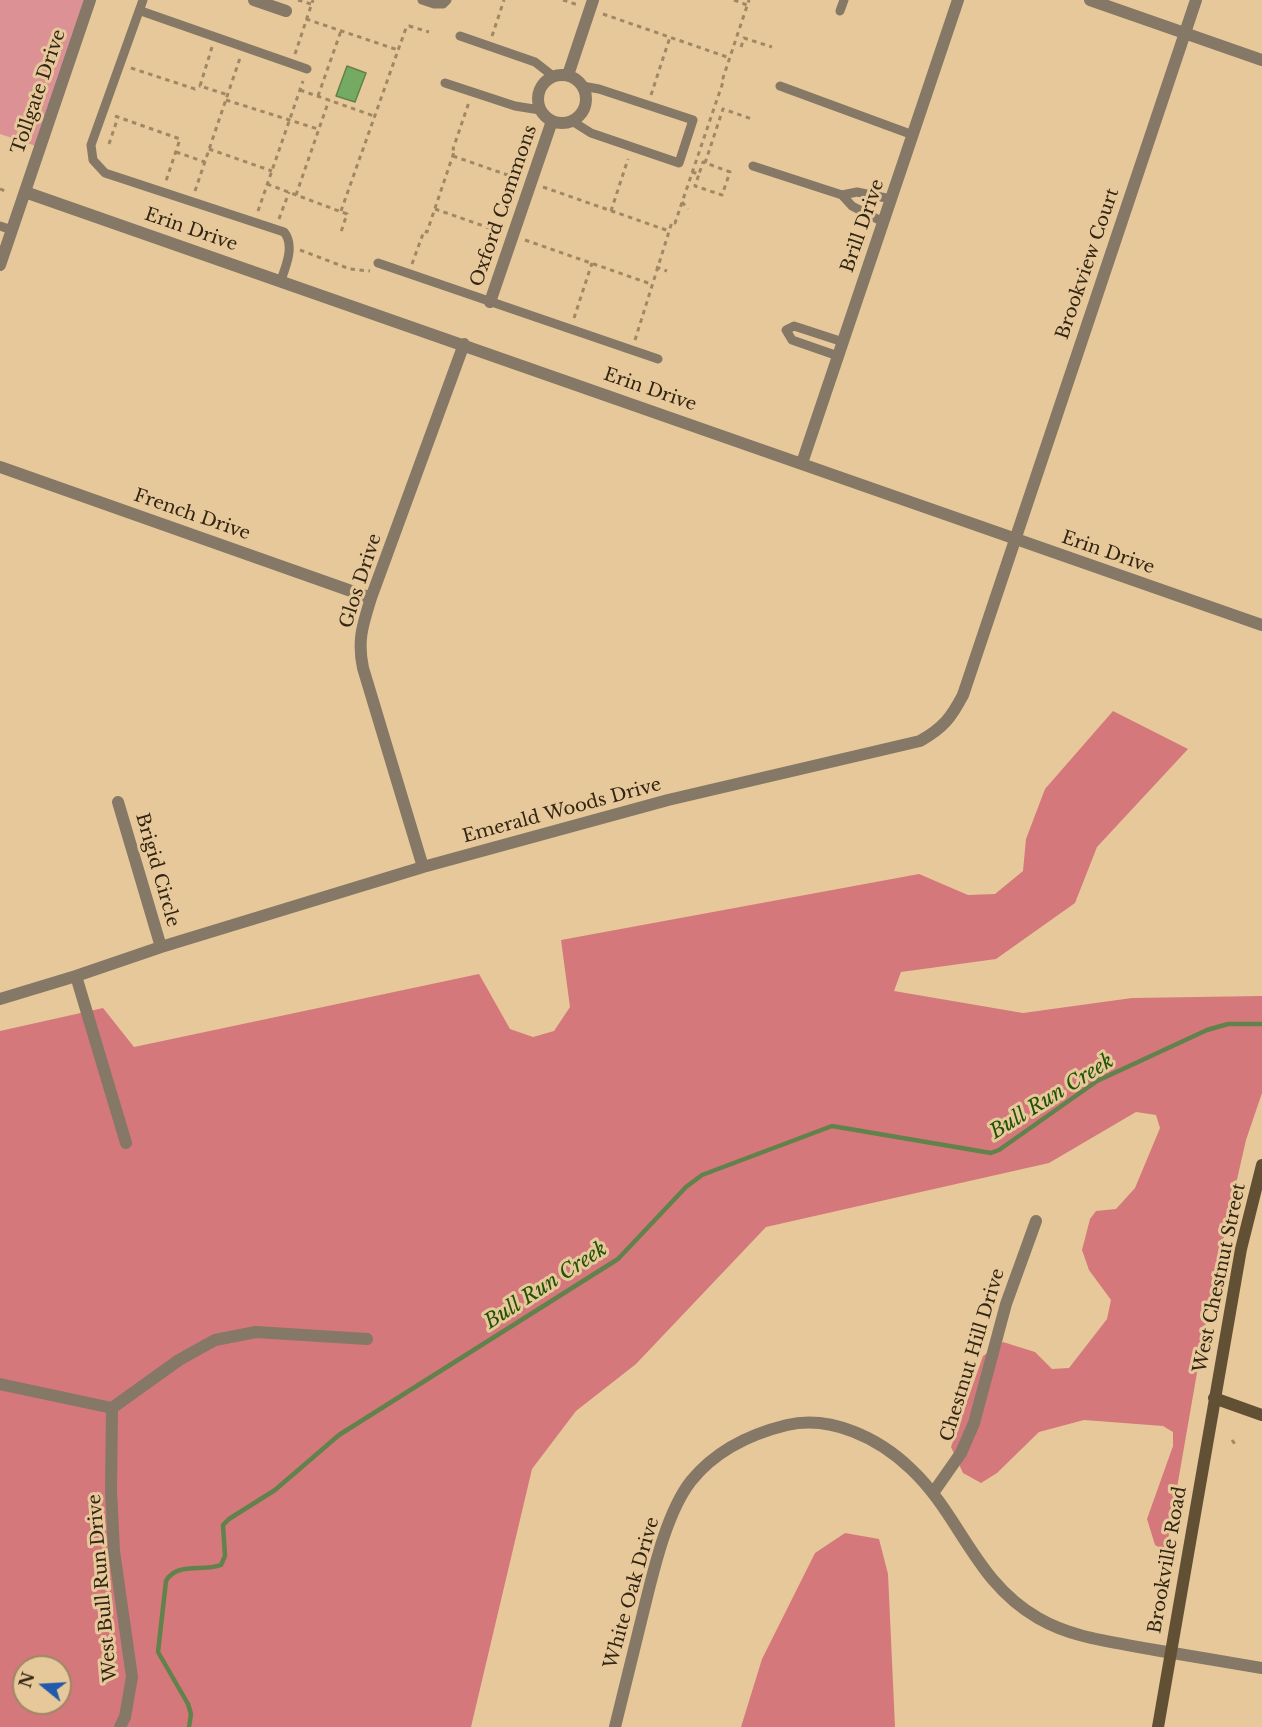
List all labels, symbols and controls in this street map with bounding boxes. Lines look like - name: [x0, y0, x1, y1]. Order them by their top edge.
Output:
- street label: Tollgate Drive: [8, 27, 70, 157]
- street label: Oxford Commons: [466, 122, 542, 290]
- street label: Brill Drive: [837, 177, 889, 275]
- street label: Brookview Court: [1052, 186, 1124, 342]
- street label: Erin Drive: [142, 204, 240, 256]
- street label: Erin Drive: [601, 364, 699, 416]
- street label: French Drive: [131, 485, 253, 545]
- street label: Erin Drive: [1059, 527, 1157, 579]
- street label: Glos Drive: [336, 531, 386, 631]
- street label: Emerald Woods Drive: [460, 774, 664, 848]
- street label: Brigid Circle: [130, 811, 184, 929]
- water label: Bull Run Creek: [986, 1049, 1118, 1145]
- street label: West Chestnut Street: [1189, 1181, 1251, 1375]
- water label: Bull Run Creek: [480, 1237, 612, 1335]
- street label: Chestnut Hill Drive: [936, 1266, 1010, 1444]
- street label: Brookville Road: [1144, 1485, 1192, 1635]
- street label: West Bull Run Drive: [84, 1493, 122, 1683]
- street label: White Oak Drive: [600, 1515, 664, 1671]
- north arrow: [12, 1655, 72, 1715]
- text: N: [15, 1670, 39, 1690]

